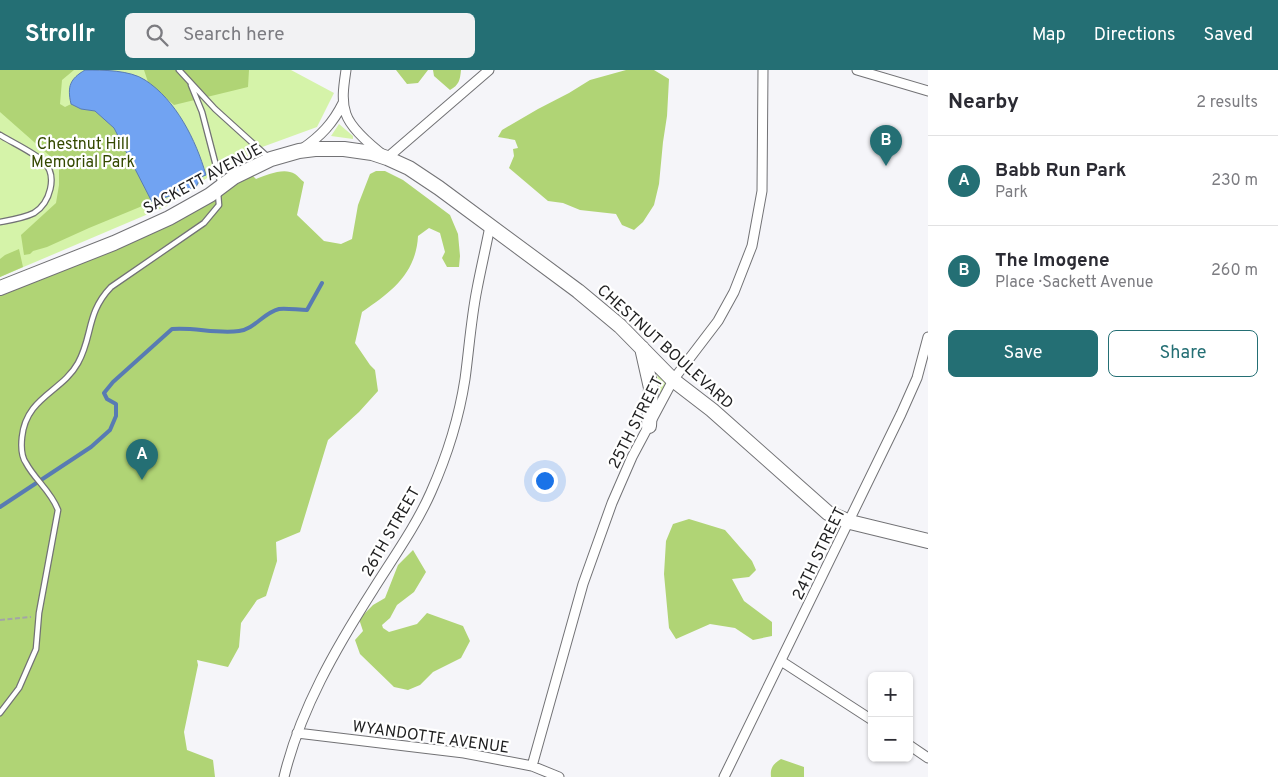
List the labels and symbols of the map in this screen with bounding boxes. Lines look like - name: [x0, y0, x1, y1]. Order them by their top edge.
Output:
- pin: B: [870, 125, 902, 166]
- park label: Chestnut Hill Memorial Park: [31, 135, 135, 173]
- street label: SACKETT AVENUE: [140, 140, 266, 220]
- street label: CHESTNUT BOULEVARD: [592, 281, 737, 414]
- street label: 25TH STREET: [605, 373, 669, 473]
- pin: A: [126, 439, 158, 480]
- your location: [532, 468, 558, 494]
- street label: 26TH STREET: [358, 484, 425, 580]
- street label: 24TH STREET: [789, 504, 851, 604]
- street label: WYANDOTTE AVENUE: [351, 717, 510, 759]

